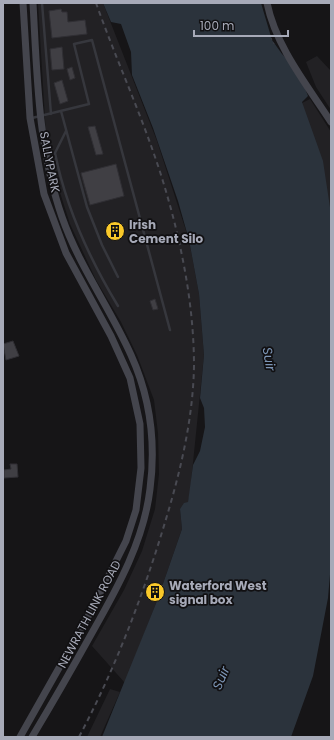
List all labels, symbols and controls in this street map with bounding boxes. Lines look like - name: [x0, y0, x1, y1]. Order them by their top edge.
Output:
- scale bar: [194, 12, 288, 38]
- text: 100 m: [200, 17, 234, 34]
- street label: SALLYPARK: [36, 130, 64, 194]
- place label: Irish Cement Silo: [129, 216, 204, 247]
- building icon: Irish Cement Silo: [104, 220, 126, 242]
- water label: Suir: [258, 346, 281, 374]
- street label: NEWRATH LINK ROAD: [53, 557, 125, 671]
- place label: Waterford West signal box: [169, 577, 267, 608]
- building icon: Waterford West signal box: [144, 581, 166, 603]
- water label: Suir: [208, 662, 235, 693]

